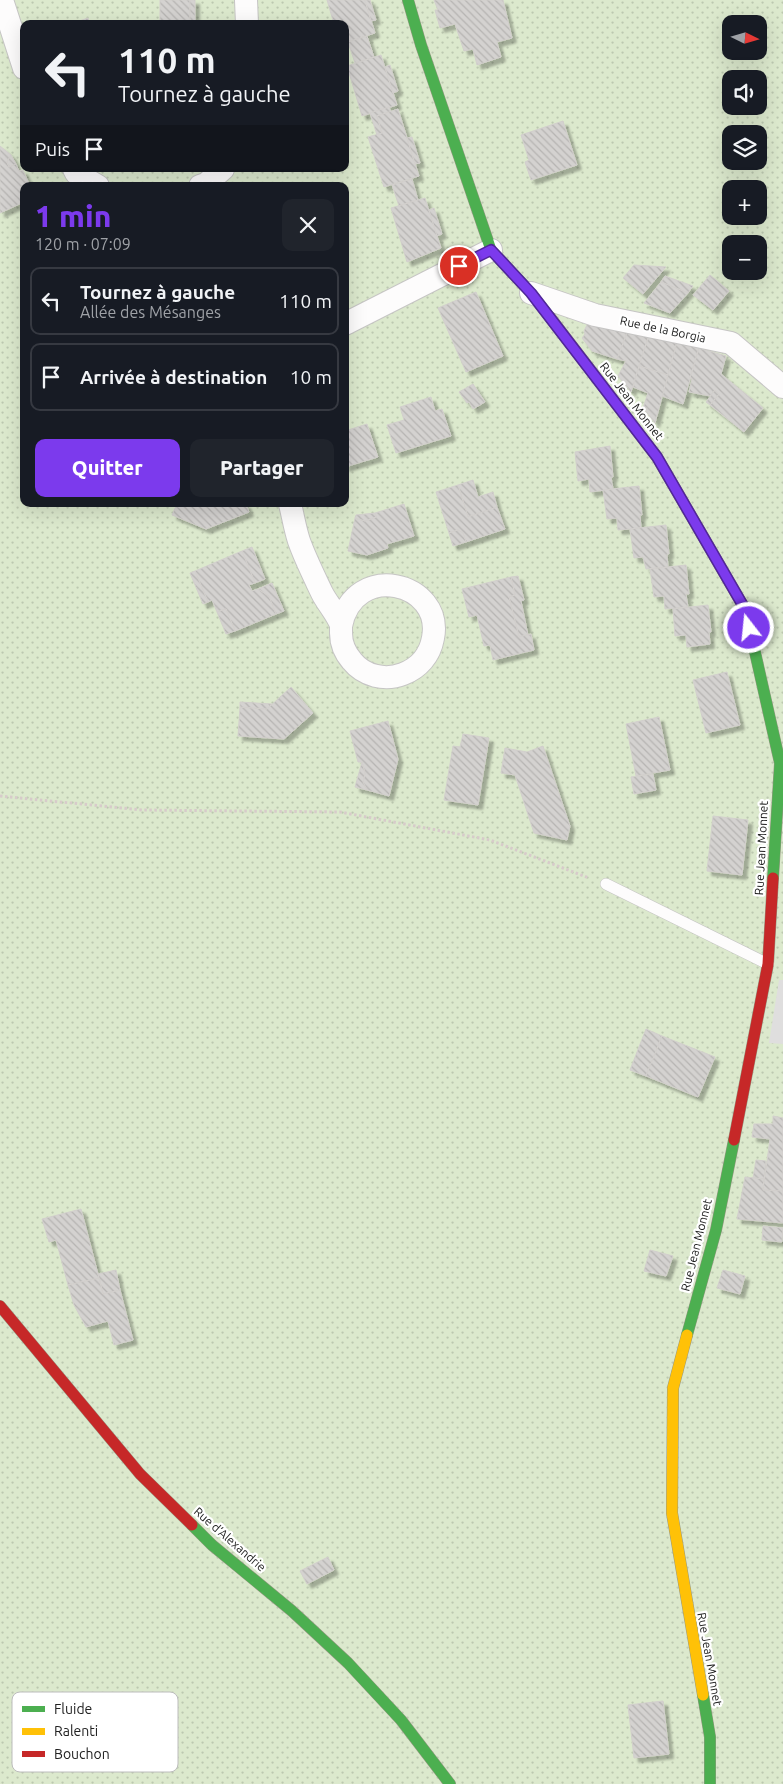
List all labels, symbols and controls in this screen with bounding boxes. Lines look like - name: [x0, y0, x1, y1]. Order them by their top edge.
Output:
- north arrow: [722, 15, 768, 60]
- map controls: [722, 15, 767, 280]
- icon: left: [35, 40, 100, 105]
- text: 110 m: [118, 40, 216, 80]
- button: sound: [722, 70, 767, 115]
- text: Tournez à gauche: [118, 81, 291, 106]
- button: layers: [722, 125, 767, 170]
- icon: arrive: [80, 135, 108, 163]
- text: Puis: [35, 138, 70, 160]
- button: +: [722, 180, 767, 225]
- text: 1 min: [35, 199, 111, 233]
- button: close: [282, 199, 334, 251]
- text: 120 m · 07:09: [35, 235, 131, 253]
- button: −: [722, 235, 767, 280]
- pin: [438, 245, 480, 287]
- icon: arrive: [445, 252, 473, 280]
- text: Tournez à gauche: [80, 281, 235, 303]
- icon: left: [37, 287, 65, 315]
- text: 110 m: [279, 290, 332, 312]
- text: Allée des Mésanges: [80, 303, 221, 321]
- street label: Rue de la Borgia: [619, 314, 707, 344]
- street label: Rue Jean Monnet: [598, 360, 666, 442]
- icon: arrive: [37, 363, 65, 391]
- text: Arrivée à destination: [80, 366, 267, 388]
- text: 10 m: [290, 366, 332, 388]
- button: Quitter: [35, 439, 180, 497]
- button: Partager: [190, 439, 334, 497]
- position arrow: [722, 601, 774, 653]
- street label: Rue Jean Monnet: [752, 800, 770, 896]
- street label: Rue Jean Monnet: [678, 1197, 714, 1292]
- street label: Rue d’Alexandrie: [192, 1504, 268, 1574]
- street label: Rue Jean Monnet: [695, 1611, 725, 1707]
- legend: [12, 1692, 178, 1772]
- text: Fluide: [54, 1701, 92, 1717]
- text: Ralenti: [54, 1723, 98, 1739]
- text: Bouchon: [54, 1746, 110, 1762]

